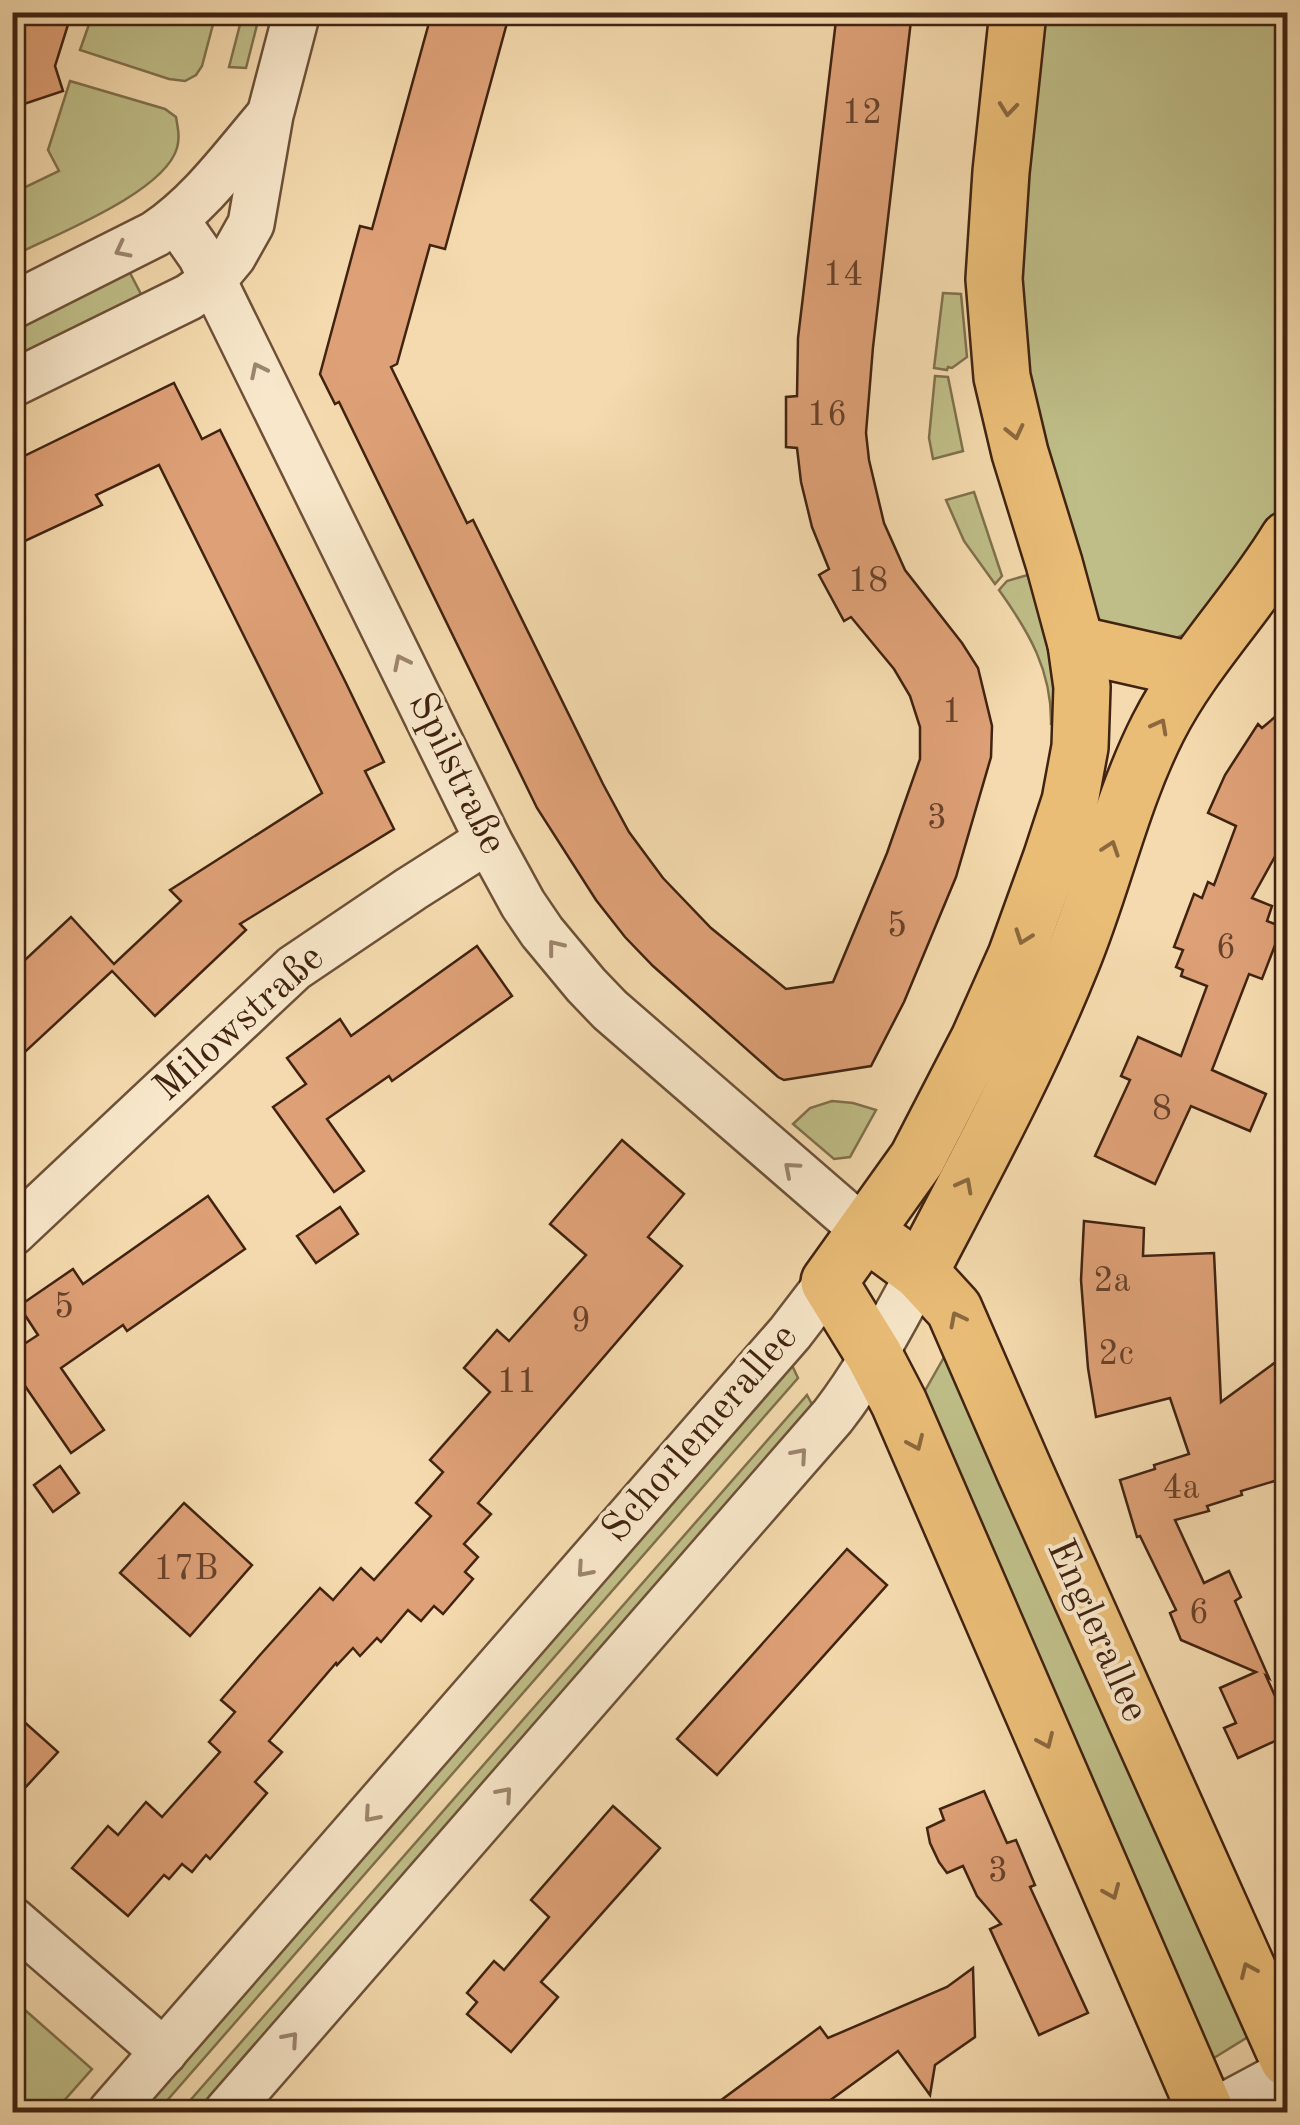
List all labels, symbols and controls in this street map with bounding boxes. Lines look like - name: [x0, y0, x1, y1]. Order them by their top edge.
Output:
- house number: 12: [842, 96, 882, 131]
- one-way arrow: [998, 102, 1019, 118]
- one-way arrow: [114, 238, 132, 258]
- house number: 14: [823, 258, 863, 293]
- one-way arrow: [250, 362, 270, 380]
- house number: 16: [807, 398, 847, 433]
- one-way arrow: [1003, 423, 1024, 440]
- house number: 18: [848, 564, 888, 599]
- one-way arrow: [393, 654, 413, 672]
- street label: Spilstraße: [400, 687, 512, 861]
- house number: 1: [942, 695, 962, 730]
- one-way arrow: [1147, 718, 1167, 736]
- house number: 3: [927, 801, 947, 836]
- one-way arrow: [1099, 840, 1119, 857]
- house number: 5: [887, 909, 907, 944]
- one-way arrow: [1014, 928, 1035, 945]
- house number: 6: [1216, 931, 1236, 966]
- street label: Milowstraße: [148, 938, 332, 1110]
- one-way arrow: [549, 940, 567, 958]
- house number: 8: [1152, 1092, 1172, 1127]
- one-way arrow: [784, 1163, 803, 1181]
- one-way arrow: [953, 1178, 972, 1196]
- house number: 2a: [1093, 1264, 1131, 1299]
- house number: 5: [54, 1290, 74, 1325]
- house number: 9: [571, 1304, 591, 1339]
- one-way arrow: [950, 1311, 970, 1329]
- street label: Schorlemerallee: [596, 1317, 806, 1551]
- house number: 2c: [1098, 1337, 1134, 1372]
- house number: 11: [497, 1365, 537, 1400]
- one-way arrow: [904, 1433, 924, 1451]
- one-way arrow: [788, 1448, 806, 1467]
- house number: 4a: [1162, 1471, 1200, 1506]
- street label: Englerallee: [1038, 1534, 1154, 1728]
- house number: 17B: [154, 1552, 218, 1587]
- one-way arrow: [578, 1558, 596, 1577]
- house number: 6: [1189, 1596, 1209, 1631]
- one-way arrow: [1034, 1731, 1054, 1749]
- one-way arrow: [493, 1787, 511, 1806]
- one-way arrow: [364, 1803, 382, 1822]
- house number: 3: [988, 1854, 1008, 1889]
- one-way arrow: [1100, 1882, 1120, 1900]
- one-way arrow: [1240, 1962, 1260, 1980]
- one-way arrow: [280, 2032, 298, 2051]

